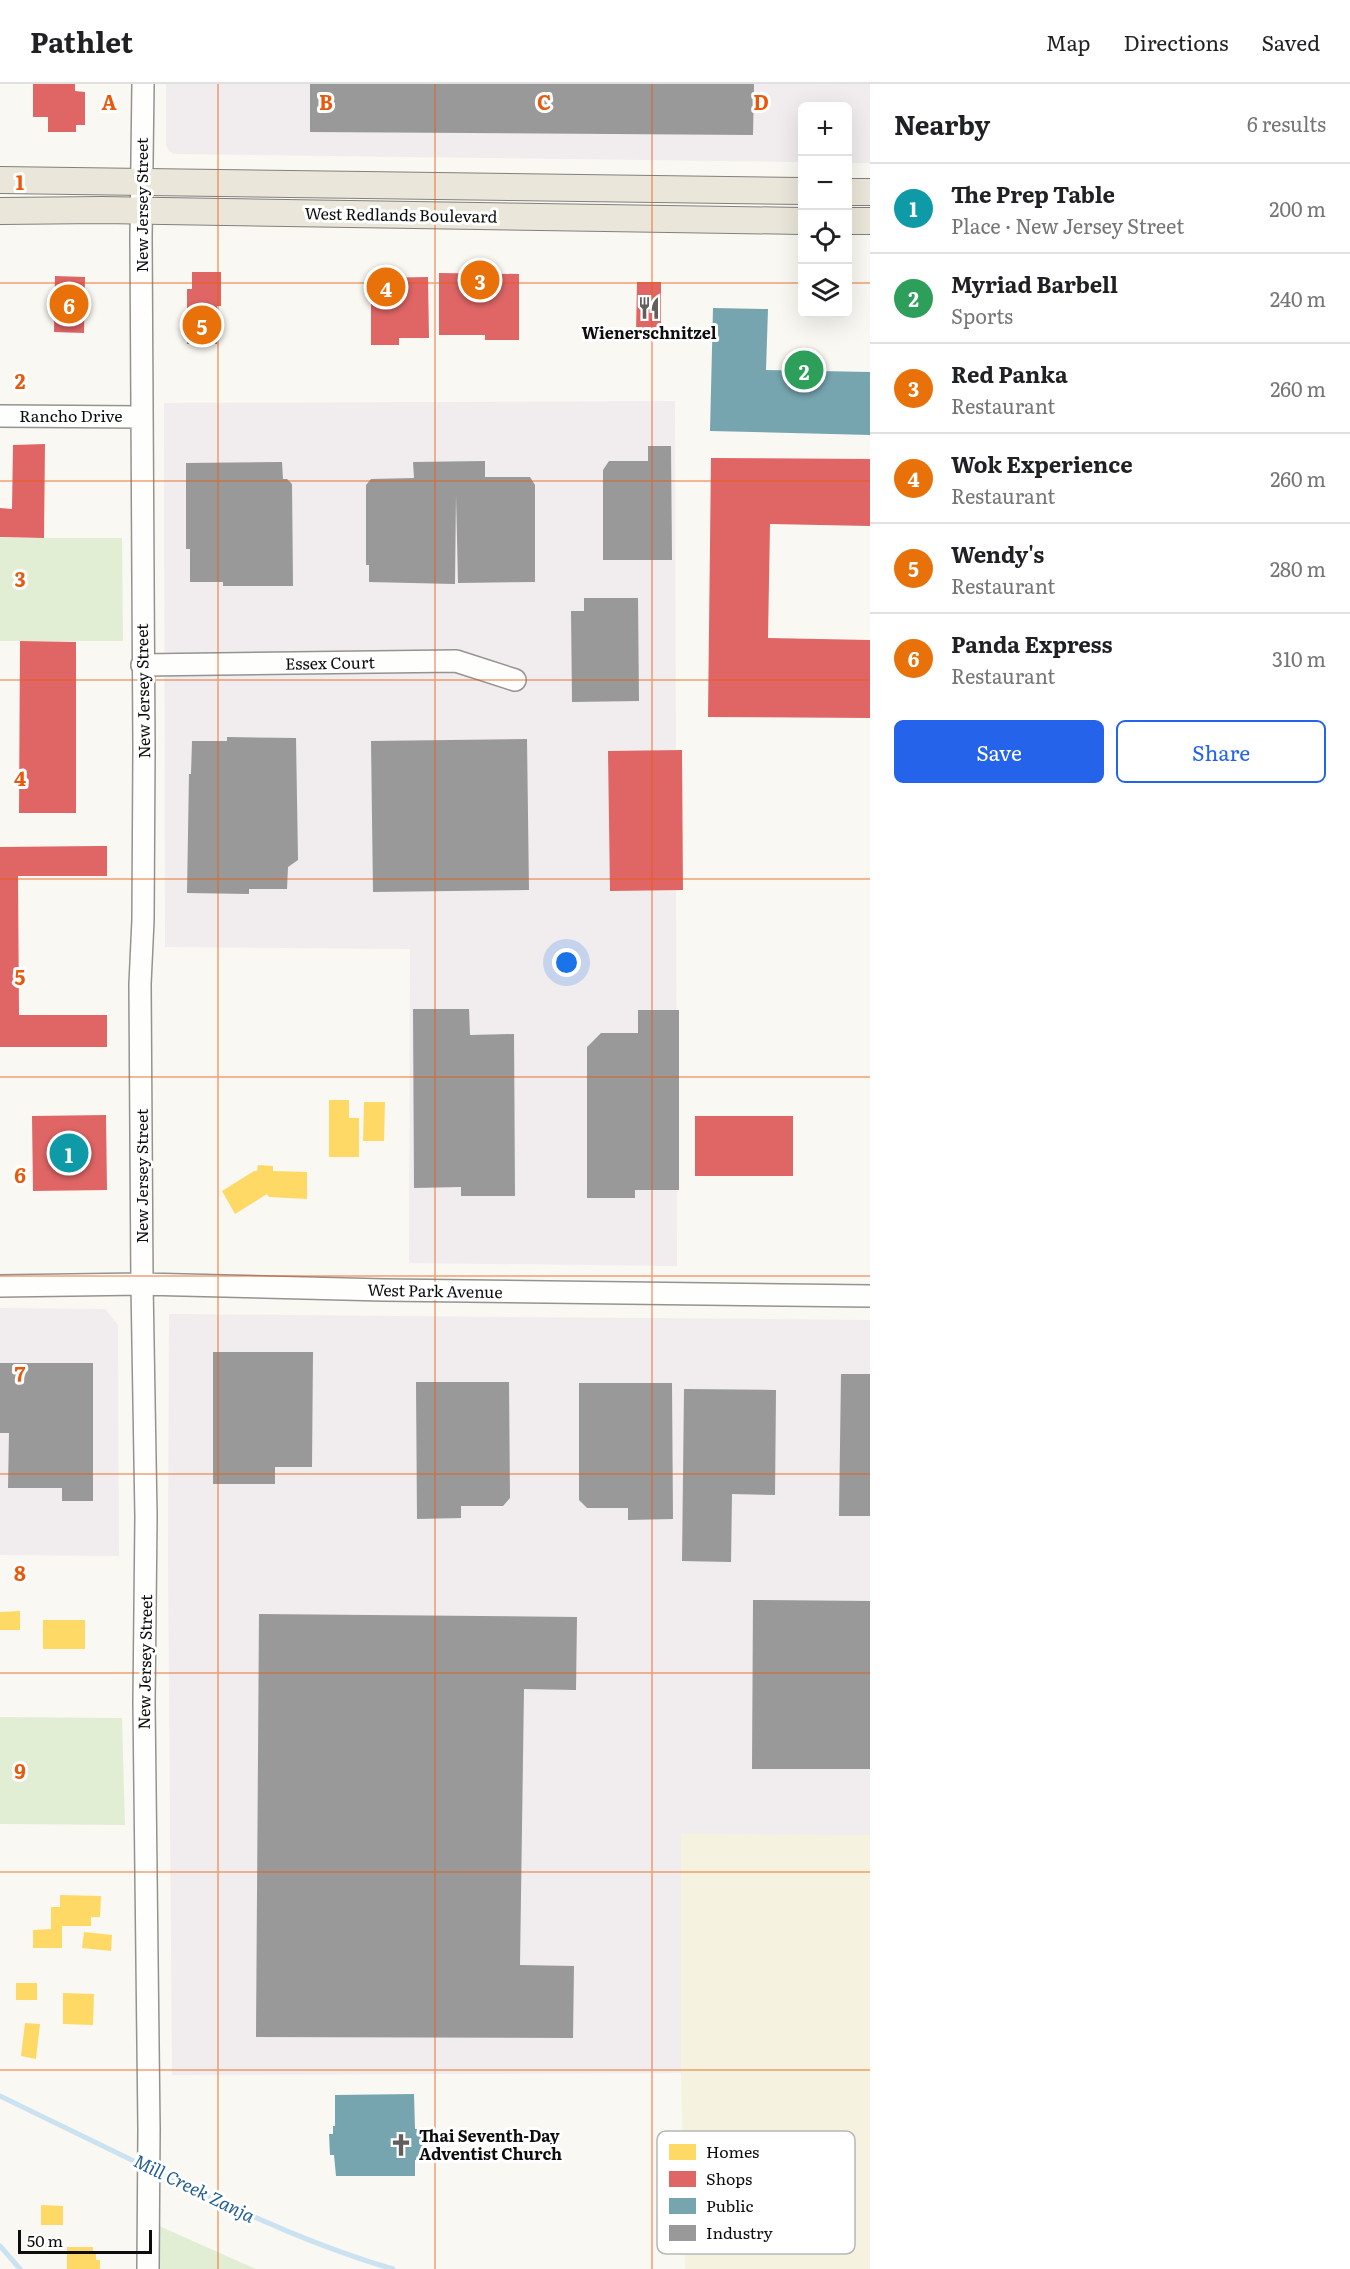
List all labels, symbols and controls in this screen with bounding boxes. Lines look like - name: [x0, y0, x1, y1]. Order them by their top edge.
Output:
- text: Pathlet: [30, 20, 133, 62]
- text: Map: [1046, 26, 1091, 57]
- text: Directions: [1124, 26, 1229, 57]
- text: Saved: [1262, 26, 1320, 57]
- text: A: [101, 86, 117, 116]
- text: B: [319, 86, 333, 116]
- text: C: [537, 86, 551, 116]
- text: D: [753, 86, 769, 116]
- map controls: [798, 102, 852, 318]
- button: +: [798, 102, 852, 156]
- text: Nearby: [894, 104, 990, 143]
- text: 6 results: [1247, 108, 1326, 138]
- street label: New Jersey Street: [129, 137, 153, 273]
- button: −: [798, 156, 852, 210]
- text: 1: [16, 166, 24, 196]
- text: The Prep Table: [951, 177, 1115, 210]
- text: 1: [909, 193, 918, 223]
- text: 200 m: [1269, 193, 1326, 223]
- street label: West Redlands Boulevard: [304, 200, 498, 228]
- button: locate: [798, 210, 852, 264]
- text: Place · New Jersey Street: [951, 210, 1184, 240]
- pin: 3: [460, 258, 500, 302]
- pin: 4: [366, 264, 406, 310]
- button: layers: [798, 264, 852, 318]
- text: Myriad Barbell: [951, 267, 1118, 300]
- pin: 6: [50, 282, 88, 326]
- text: 2: [908, 283, 919, 313]
- text: 240 m: [1270, 283, 1326, 313]
- restaurant icon: Wienerschnitzel: [636, 295, 662, 321]
- text: Sports: [951, 300, 1013, 330]
- pin: 5: [182, 302, 222, 348]
- place label: Wienerschnitzel: [581, 320, 717, 344]
- pin: 2: [784, 348, 824, 392]
- text: Red Panka: [951, 357, 1068, 390]
- text: 2: [15, 365, 26, 395]
- text: 3: [908, 373, 919, 403]
- text: 260 m: [1270, 373, 1326, 403]
- text: Restaurant: [951, 390, 1055, 420]
- street label: Rancho Drive: [19, 403, 123, 427]
- text: Wok Experience: [951, 447, 1133, 480]
- text: 4: [907, 463, 920, 493]
- text: 260 m: [1270, 463, 1326, 493]
- text: Restaurant: [951, 480, 1055, 510]
- text: Wendy's: [951, 537, 1044, 570]
- text: 5: [908, 553, 919, 583]
- text: 280 m: [1270, 553, 1326, 583]
- text: 3: [14, 563, 26, 593]
- text: Restaurant: [951, 570, 1055, 600]
- street label: New Jersey Street: [129, 623, 155, 759]
- text: Panda Express: [951, 627, 1113, 660]
- text: 6: [908, 643, 919, 673]
- text: 310 m: [1272, 643, 1326, 673]
- street label: Essex Court: [285, 649, 376, 675]
- text: Restaurant: [951, 660, 1055, 690]
- button: Save: [894, 720, 1104, 783]
- button: Share: [1116, 720, 1326, 783]
- text: 4: [14, 762, 26, 792]
- your location: [552, 948, 581, 977]
- text: 5: [15, 961, 26, 991]
- street label: New Jersey Street: [129, 1108, 153, 1244]
- pin: 1: [50, 1130, 88, 1176]
- text: 6: [14, 1159, 26, 1189]
- street label: West Park Avenue: [367, 1277, 503, 1303]
- text: 7: [15, 1358, 26, 1388]
- text: 8: [14, 1557, 26, 1587]
- street label: New Jersey Street: [131, 1594, 157, 1730]
- text: 9: [14, 1755, 26, 1785]
- place label: Thai Seventh-Day Adventist Church: [419, 2123, 562, 2165]
- legend: [657, 2131, 855, 2254]
- church icon: Thai Seventh-Day Adventist Church: [388, 2132, 414, 2158]
- text: Homes: [706, 2139, 759, 2163]
- water label: Mill Creek Zanja: [130, 2147, 260, 2229]
- text: Shops: [706, 2166, 752, 2190]
- text: Public: [706, 2193, 754, 2217]
- text: Industry: [706, 2220, 774, 2244]
- scale bar: [18, 2227, 152, 2254]
- text: 50 m: [27, 2228, 63, 2252]

